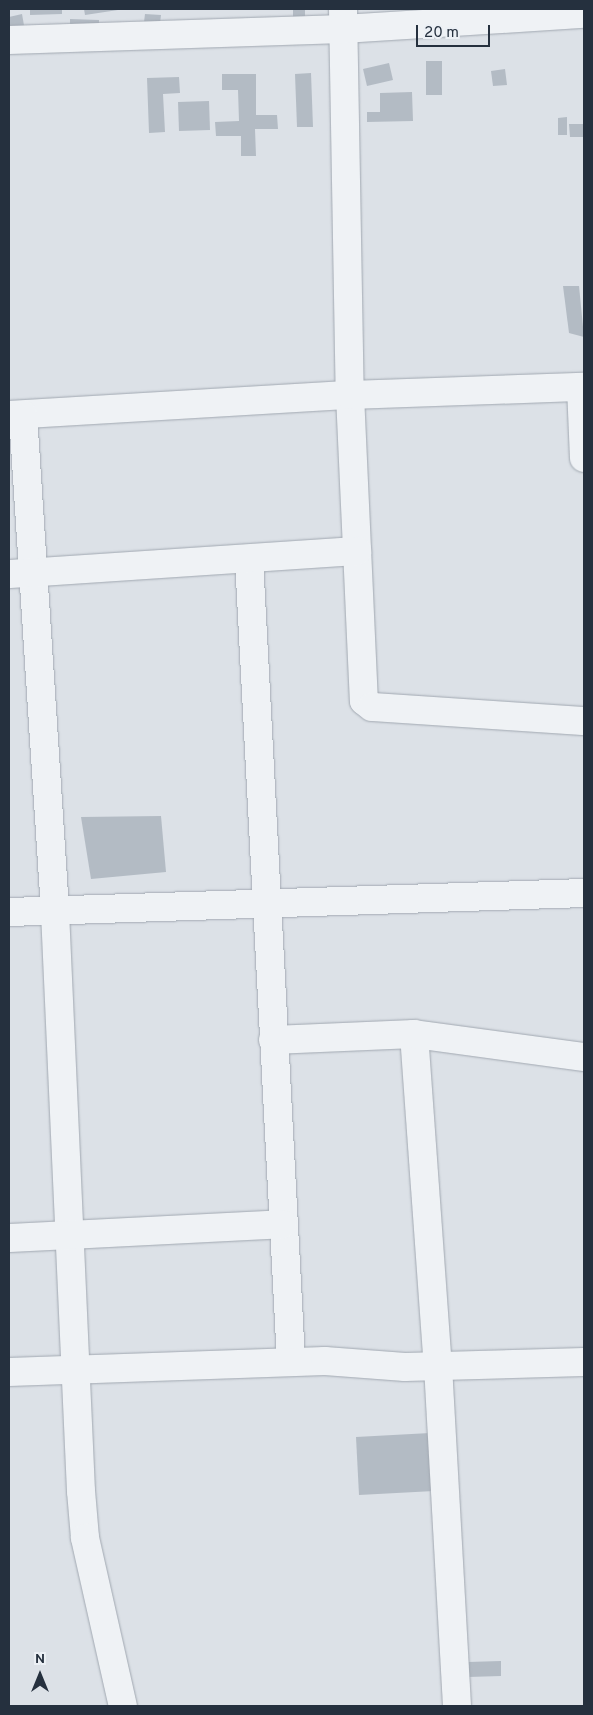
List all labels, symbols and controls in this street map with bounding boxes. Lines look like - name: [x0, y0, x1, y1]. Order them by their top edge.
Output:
- scale bar: [418, 15, 492, 47]
- text: 20 m: [424, 24, 459, 43]
- north arrow: [15, 1650, 65, 1700]
- text: N: [35, 1651, 45, 1668]

